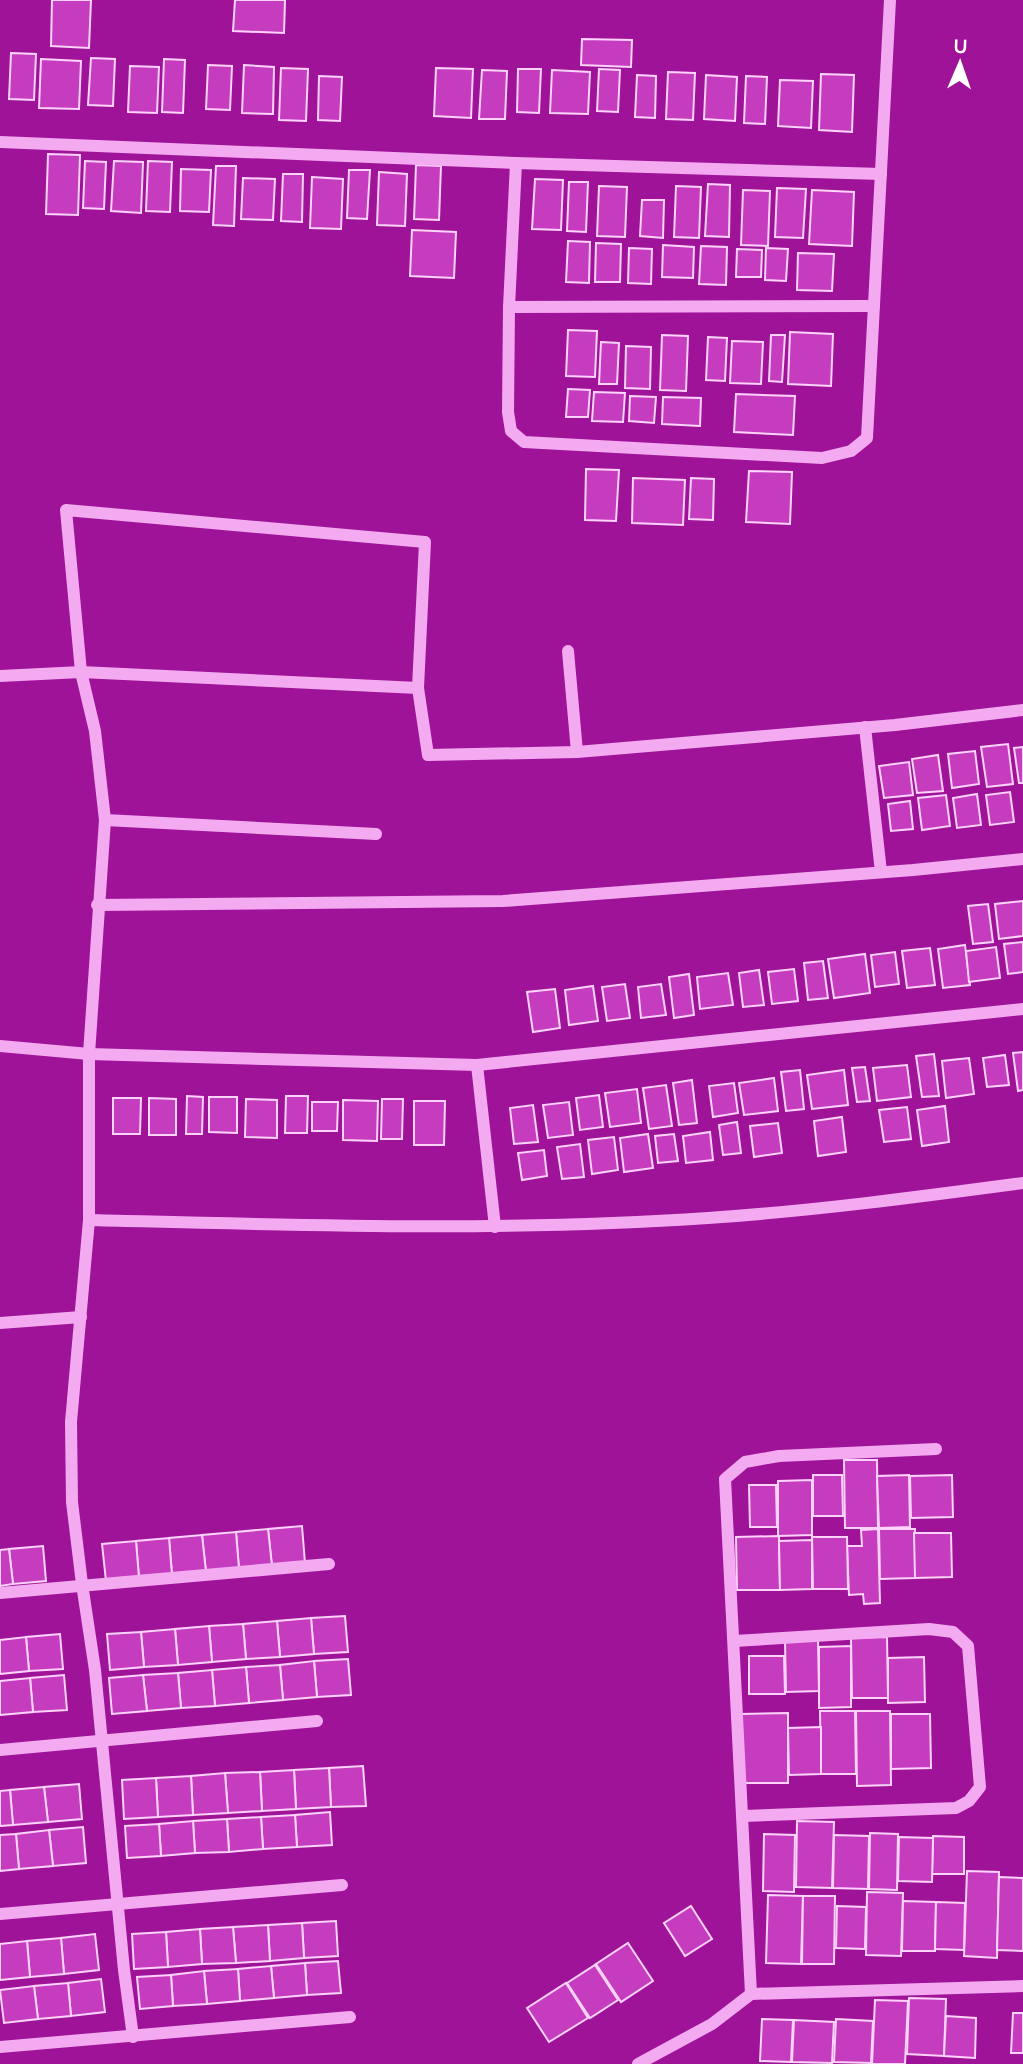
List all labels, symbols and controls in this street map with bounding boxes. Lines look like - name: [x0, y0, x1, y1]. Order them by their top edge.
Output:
- north arrow: [925, 28, 995, 98]
- text: U: [953, 34, 968, 60]

